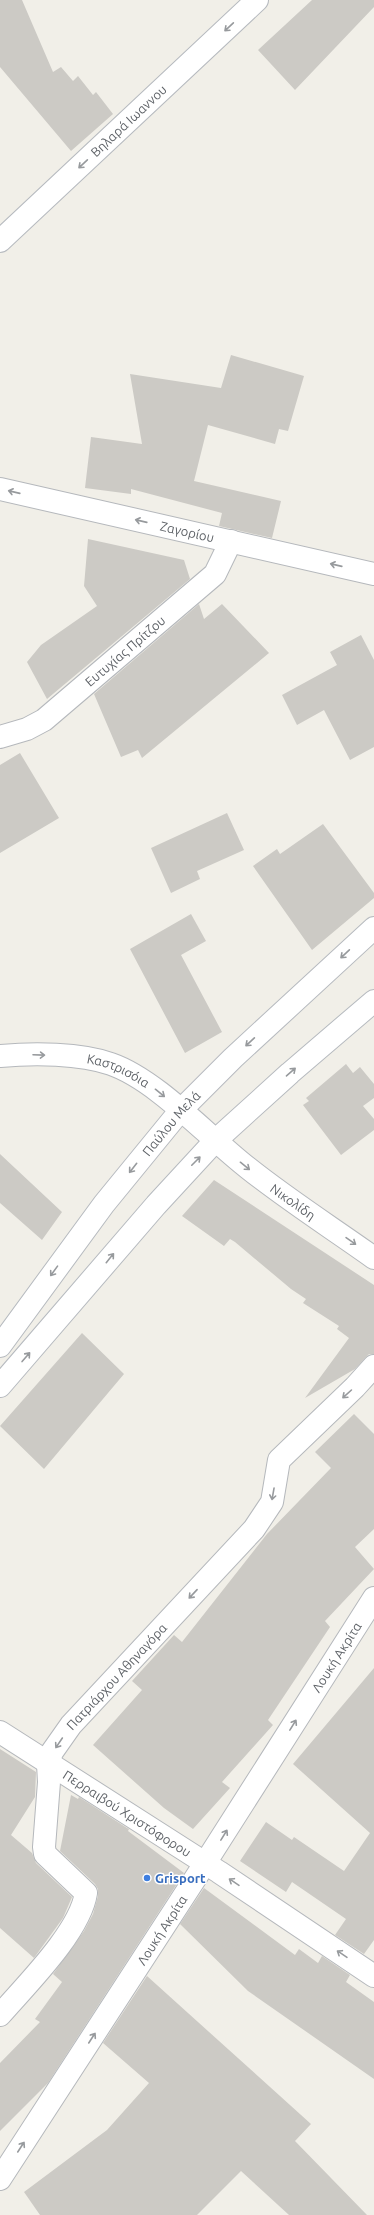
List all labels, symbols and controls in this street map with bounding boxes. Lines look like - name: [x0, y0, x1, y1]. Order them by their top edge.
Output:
- one-way arrow: [224, 22, 234, 32]
- street label: Βηλαρά Ιωαννου: [88, 82, 169, 159]
- one-way arrow: [78, 159, 88, 169]
- one-way arrow: [8, 488, 21, 496]
- one-way arrow: [135, 516, 148, 524]
- street label: Ζαγορίου: [159, 519, 216, 544]
- one-way arrow: [330, 561, 343, 569]
- street label: Ευτυχίας Πρίτζου: [82, 613, 168, 689]
- one-way arrow: [340, 949, 350, 959]
- one-way arrow: [245, 1038, 255, 1047]
- one-way arrow: [32, 1051, 45, 1058]
- street label: Καστρισόια: [86, 1051, 152, 1090]
- one-way arrow: [286, 1068, 296, 1077]
- street label: Παύλου Μελά: [139, 1088, 203, 1158]
- one-way arrow: [154, 1089, 165, 1097]
- one-way arrow: [191, 1156, 201, 1166]
- one-way arrow: [240, 1161, 251, 1170]
- one-way arrow: [128, 1162, 137, 1173]
- street label: Νικολίδη: [268, 1181, 318, 1222]
- one-way arrow: [345, 1237, 356, 1245]
- one-way arrow: [106, 1253, 115, 1264]
- one-way arrow: [50, 1266, 58, 1277]
- one-way arrow: [21, 1351, 30, 1362]
- one-way arrow: [342, 1389, 352, 1399]
- one-way arrow: [269, 1487, 277, 1500]
- one-way arrow: [188, 1589, 197, 1599]
- street label: Λουκή Ακρίτα: [309, 1619, 364, 1695]
- street label: Πατριάρχου Αθηναγόρα: [64, 1620, 169, 1732]
- one-way arrow: [290, 1719, 298, 1731]
- one-way arrow: [55, 1737, 63, 1748]
- street label: Περραιβού Χριστόφορου: [61, 1767, 194, 1859]
- one-way arrow: [220, 1829, 228, 1841]
- place label: Grisport: [155, 1871, 206, 1885]
- marker: Grisport: [142, 1873, 152, 1883]
- one-way arrow: [228, 1878, 239, 1886]
- street label: Λουκή Ακρίτα: [134, 1892, 190, 1967]
- one-way arrow: [336, 1950, 347, 1958]
- one-way arrow: [88, 2033, 96, 2044]
- one-way arrow: [17, 2142, 25, 2153]

